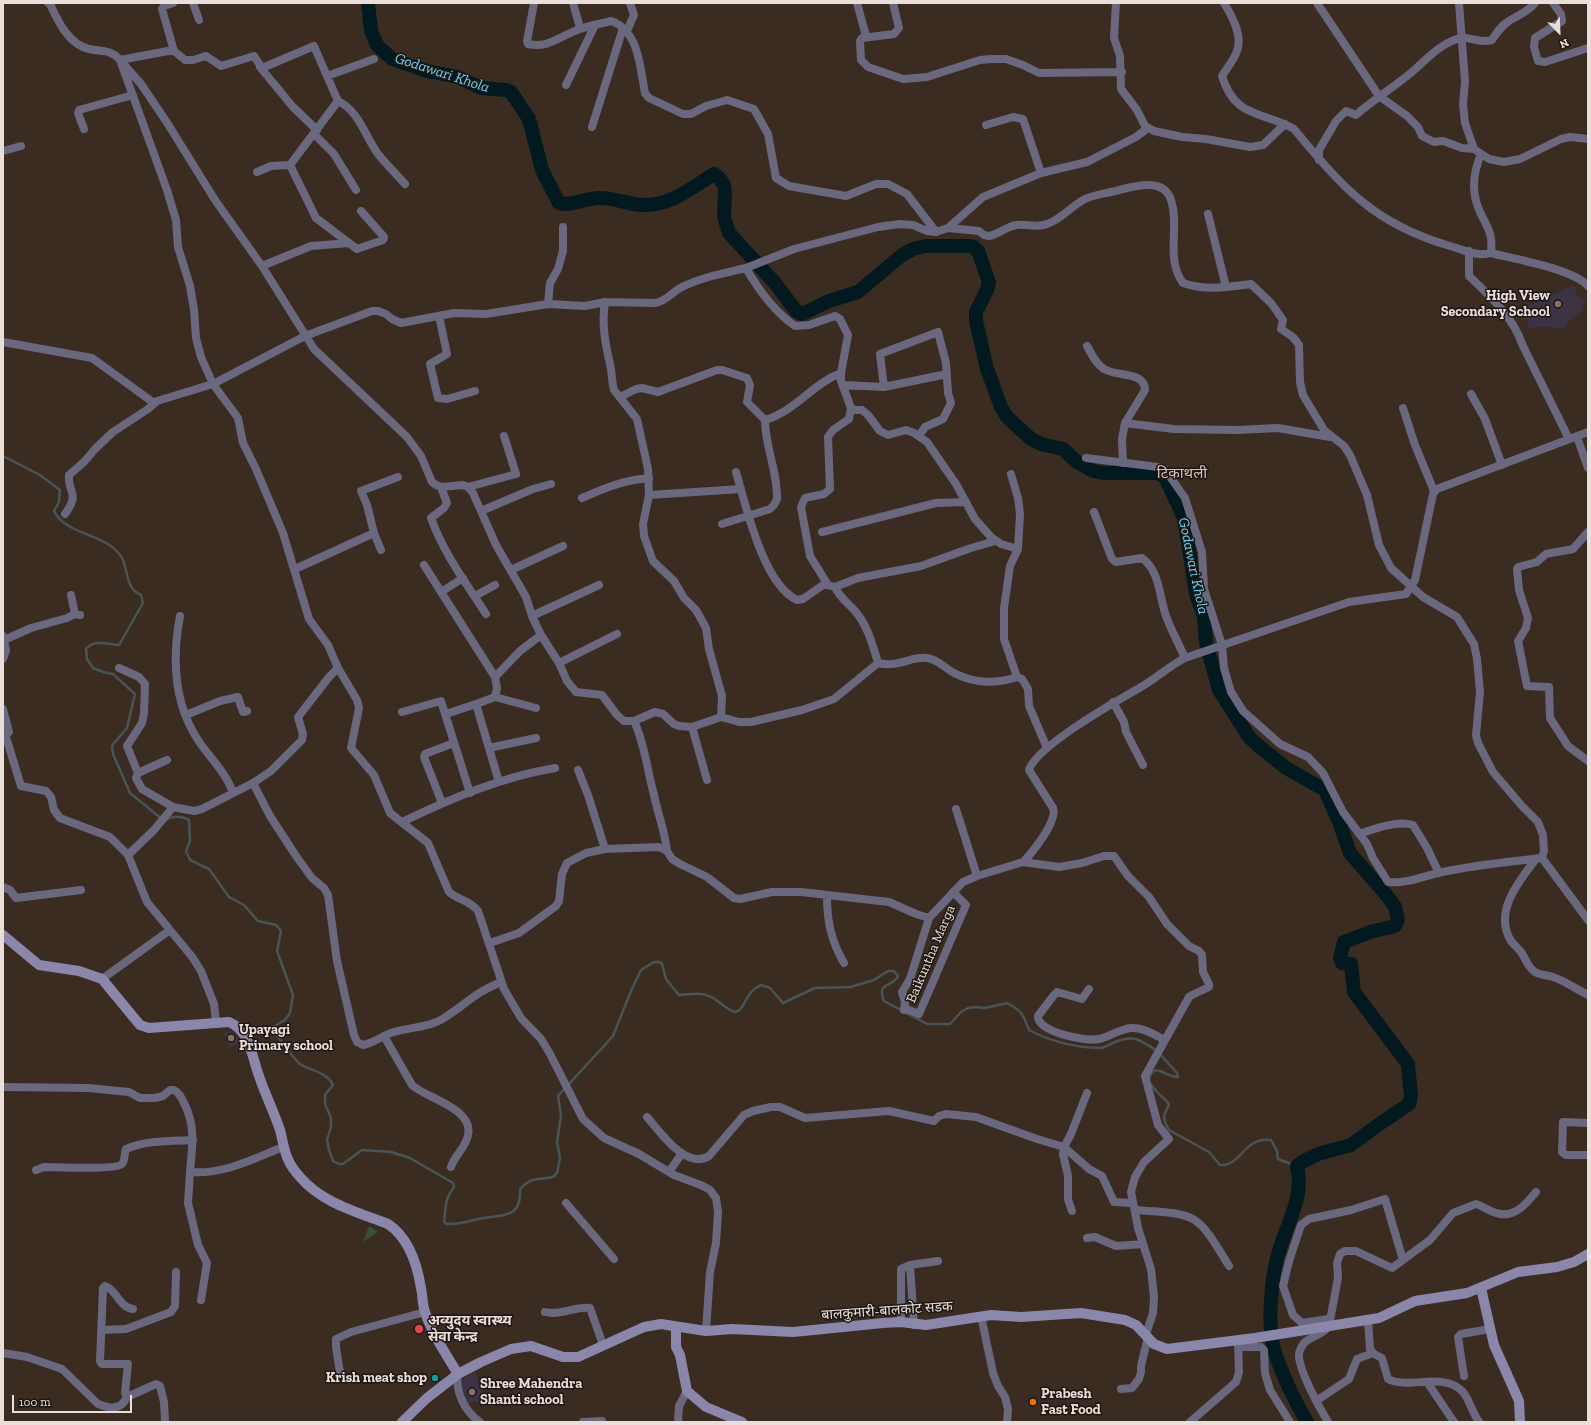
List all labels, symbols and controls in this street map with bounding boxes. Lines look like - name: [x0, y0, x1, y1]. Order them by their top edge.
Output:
- north arrow: [1539, 12, 1579, 52]
- text: N: [1558, 36, 1571, 51]
- water label: Godawari Khola: [392, 49, 492, 97]
- place label: High View Secondary School: [1441, 288, 1550, 320]
- marker: High View Secondary School: [1553, 299, 1563, 309]
- district label: टिकाथली: [1157, 465, 1207, 483]
- water label: Godawari Khola: [1174, 516, 1212, 616]
- street label: Baikuntha Marga: [903, 903, 959, 1005]
- place label: Upayagi Primary school: [239, 1022, 333, 1054]
- marker: Upayagi Primary school: [226, 1033, 236, 1043]
- street label: बालकुमारी-बालकोट सडक: [821, 1298, 953, 1324]
- place label: अव्युदय स्वास्थ्य सेवा केन्द्र: [428, 1313, 512, 1346]
- marker: अव्युदय स्वास्थ्य सेवा केन्द्र: [413, 1323, 425, 1335]
- place label: Krish meat shop: [326, 1370, 427, 1386]
- marker: Krish meat shop: [430, 1373, 440, 1383]
- place label: Shree Mahendra Shanti school: [480, 1376, 582, 1408]
- place label: Prabesh Fast Food: [1041, 1386, 1101, 1418]
- scale bar: [14, 1387, 134, 1413]
- marker: Shree Mahendra Shanti school: [467, 1387, 477, 1397]
- text: 100 m: [19, 1395, 51, 1409]
- marker: Prabesh Fast Food: [1028, 1397, 1038, 1407]

